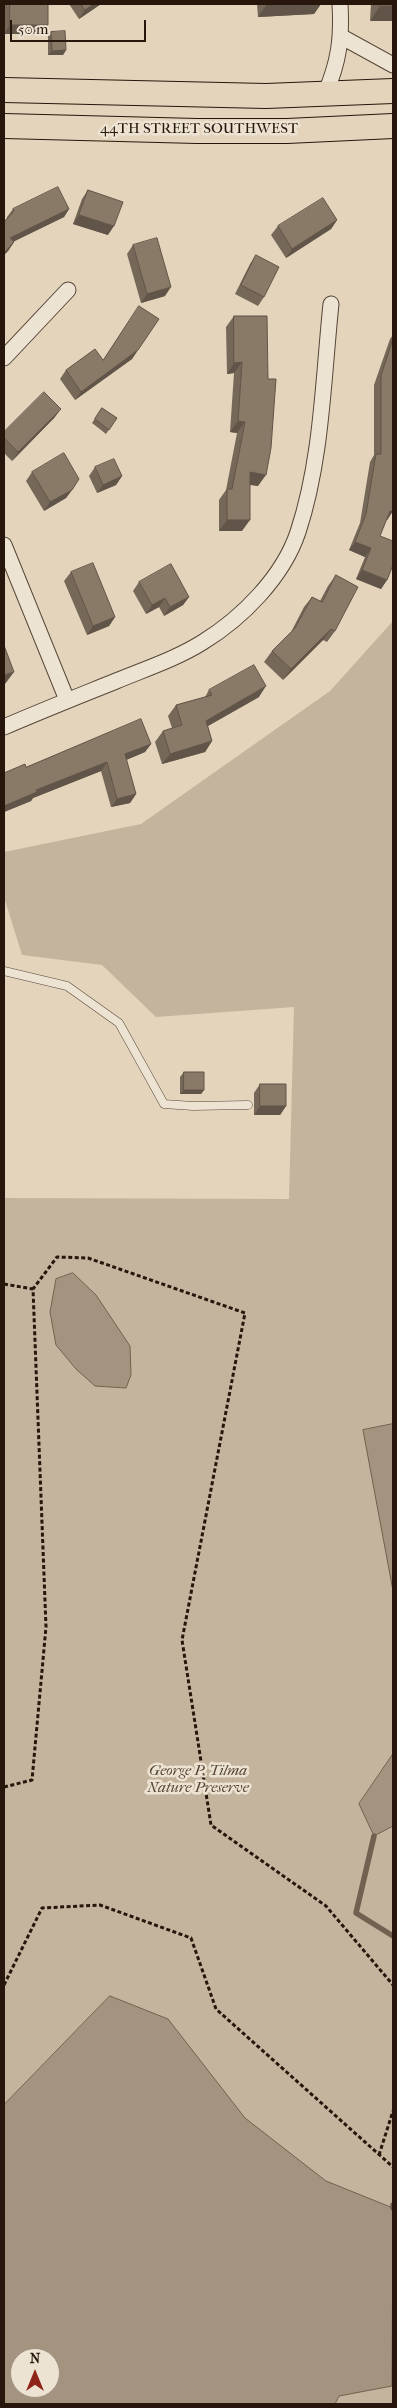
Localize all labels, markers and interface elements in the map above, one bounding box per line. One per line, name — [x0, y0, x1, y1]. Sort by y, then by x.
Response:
scale bar — [12, 10, 149, 42]
text: 50 m — [18, 20, 48, 38]
street label: 44TH STREET SOUTHWEST — [100, 120, 298, 138]
park label: George P. Tilma Nature Preserve — [147, 1762, 249, 1797]
north arrow — [10, 2348, 60, 2398]
text: N — [30, 2350, 40, 2367]

